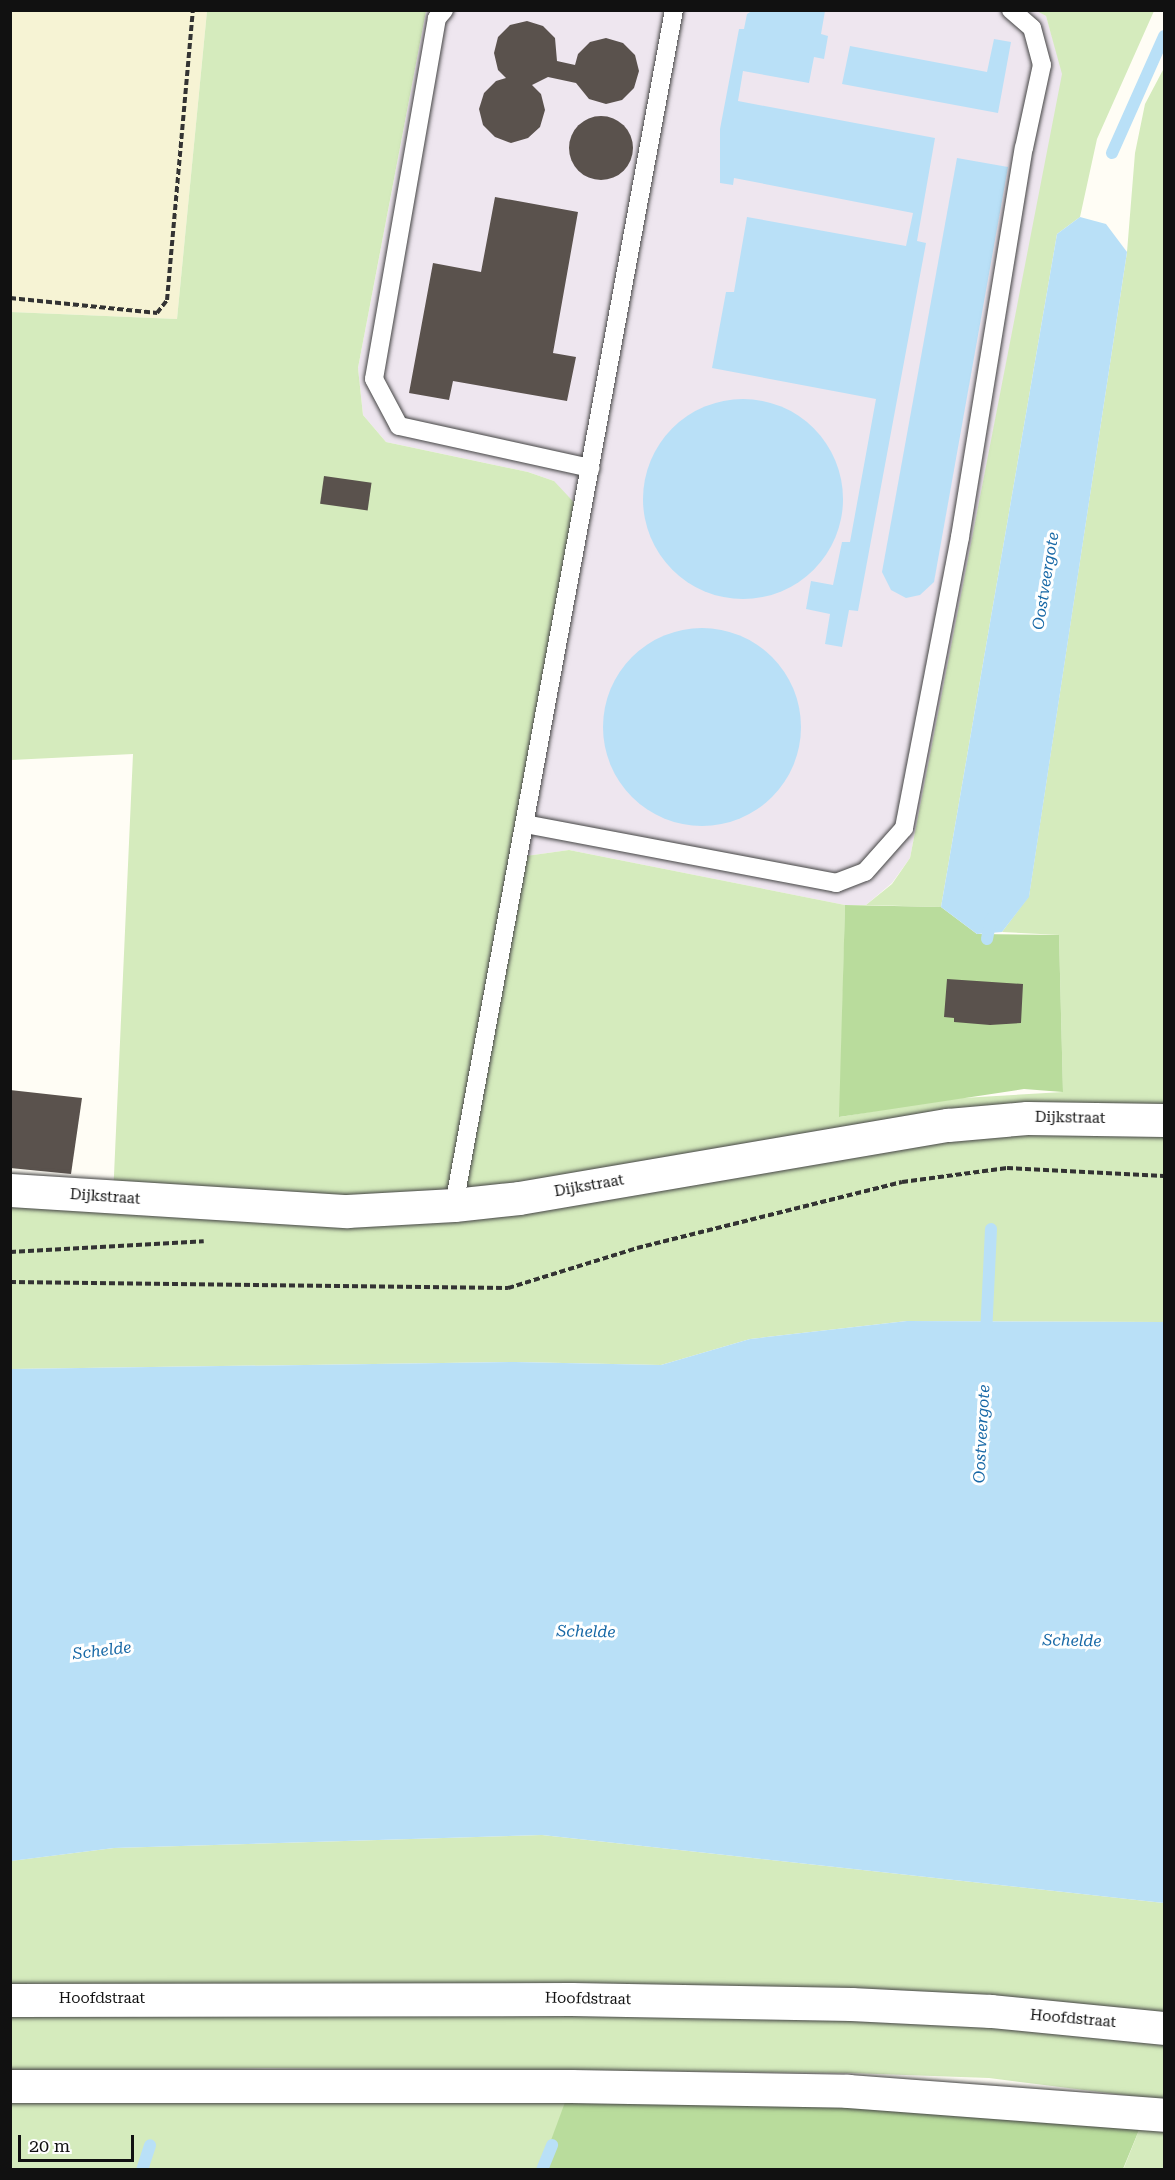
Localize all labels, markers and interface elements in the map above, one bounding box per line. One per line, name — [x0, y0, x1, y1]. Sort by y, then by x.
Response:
water label: Oostveergote — [1029, 531, 1063, 631]
street label: Dijkstraat — [1035, 1108, 1105, 1128]
street label: Dijkstraat — [553, 1171, 625, 1201]
street label: Dijkstraat — [69, 1186, 141, 1208]
water label: Oostveergote — [970, 1384, 994, 1484]
water label: Schelde — [556, 1622, 616, 1642]
water label: Schelde — [1042, 1631, 1102, 1651]
water label: Schelde — [72, 1638, 132, 1664]
street label: Hoofdstraat — [545, 1989, 631, 2009]
street label: Hoofdstraat — [59, 1990, 145, 2008]
street label: Hoofdstraat — [1029, 2006, 1117, 2032]
scale bar — [21, 2123, 136, 2161]
text: 20 m — [29, 2135, 70, 2156]

